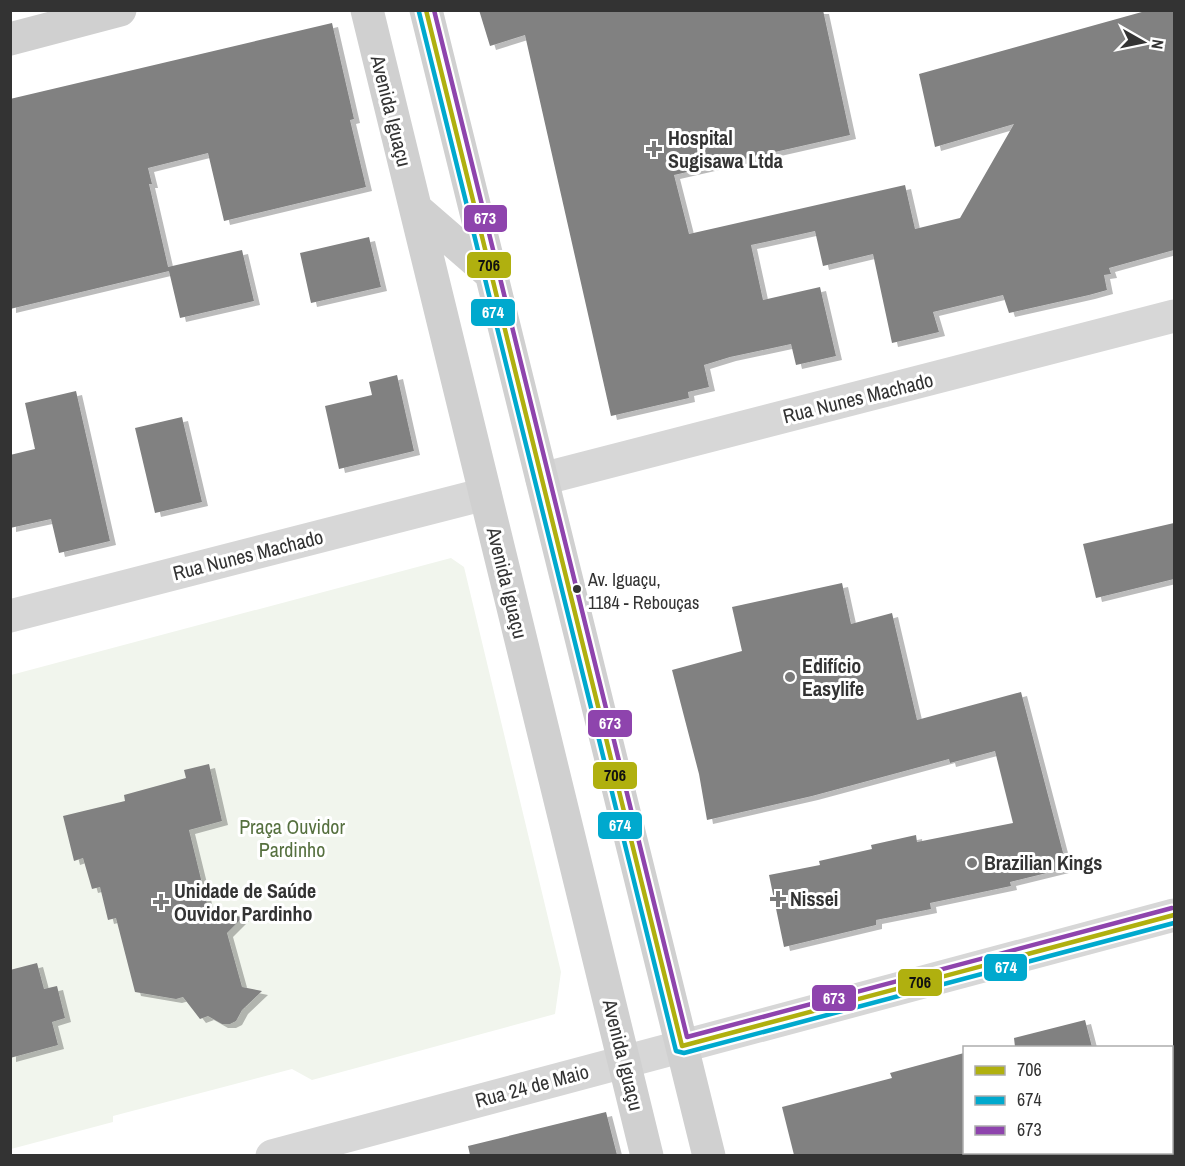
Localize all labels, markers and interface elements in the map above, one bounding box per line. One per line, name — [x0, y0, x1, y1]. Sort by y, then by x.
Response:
north arrow — [1113, 12, 1173, 72]
text: N — [1146, 38, 1169, 51]
street label: Avenida Iguaçu — [364, 51, 418, 169]
place label: Hospital Sugisawa Ltda — [668, 124, 783, 174]
marker: Hospital Sugisawa Ltda — [645, 140, 663, 158]
line badge: 673 — [463, 204, 508, 233]
text: 673 — [474, 207, 496, 229]
line badge: 706 — [466, 251, 512, 279]
text: 706 — [478, 254, 500, 276]
line badge: 674 — [470, 298, 516, 327]
text: 674 — [482, 301, 505, 323]
street label: Rua Nunes Machado — [780, 366, 936, 429]
street label: Rua Nunes Machado — [170, 523, 326, 586]
street label: Avenida Iguaçu — [480, 523, 534, 641]
place label: Av. Iguaçu, 1184 - Rebouças — [587, 567, 699, 615]
marker: Av. Iguaçu, 1184 - Rebouças — [571, 583, 583, 595]
place label: Edifício Easylife — [802, 652, 864, 702]
marker: Edifício Easylife — [783, 670, 797, 684]
line badge: 673 — [587, 709, 633, 738]
text: 673 — [599, 712, 621, 734]
line badge: 706 — [592, 761, 638, 790]
text: 706 — [604, 764, 626, 786]
line badge: 674 — [597, 811, 643, 840]
park label: Praça Ouvidor Pardinho — [239, 813, 345, 863]
text: 674 — [609, 814, 632, 836]
place label: Brazilian Kings — [984, 849, 1102, 876]
marker: Brazilian Kings — [965, 856, 979, 870]
place label: Unidade de Saúde Ouvidor Pardinho — [174, 877, 316, 927]
place label: Nissei — [790, 885, 838, 912]
marker: Nissei — [771, 892, 785, 906]
marker: Unidade de Saúde Ouvidor Pardinho — [152, 893, 170, 911]
line badge: 674 — [983, 953, 1028, 982]
text: 674 — [995, 956, 1018, 978]
line badge: 706 — [897, 968, 943, 997]
text: 706 — [909, 971, 931, 993]
line badge: 673 — [811, 984, 857, 1012]
text: 673 — [823, 987, 845, 1009]
street label: Avenida Iguaçu — [596, 995, 650, 1113]
legend — [963, 1046, 1173, 1154]
street label: Rua 24 de Maio — [472, 1057, 592, 1114]
text: 706 — [1017, 1057, 1042, 1082]
text: 674 — [1017, 1087, 1042, 1112]
text: 673 — [1017, 1117, 1042, 1142]

